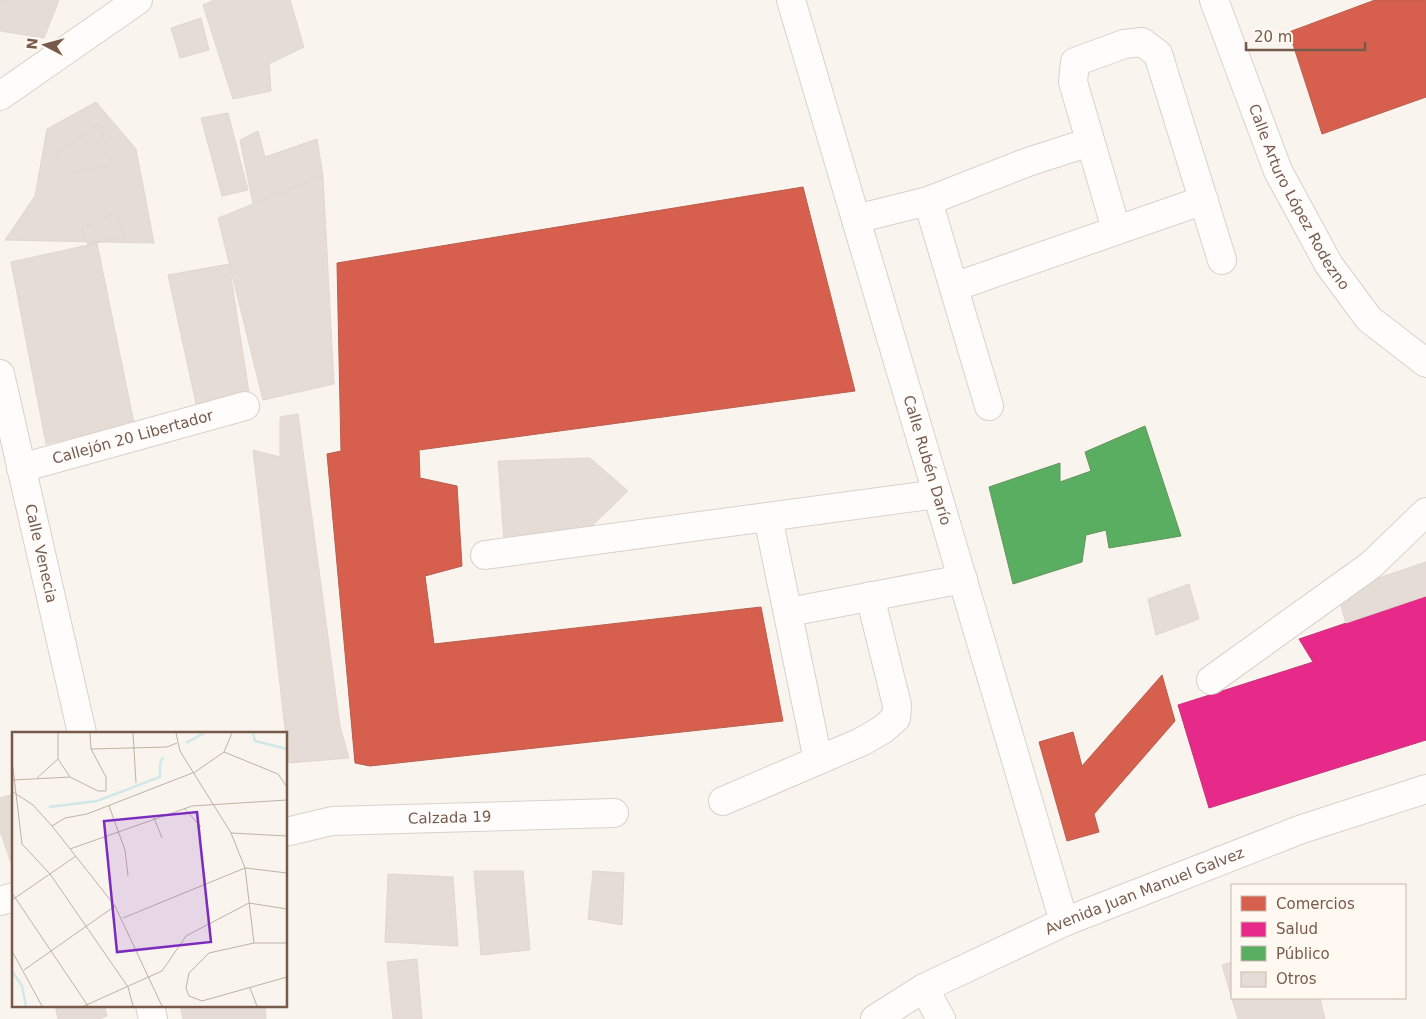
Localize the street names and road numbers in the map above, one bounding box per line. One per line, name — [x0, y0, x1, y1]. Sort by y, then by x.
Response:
street label: Calle Arturo López Rodezno — [1245, 101, 1353, 294]
street label: Calle Rubén Darío — [900, 393, 955, 527]
street label: Callejón 20 Libertador — [50, 406, 216, 468]
street label: Calle Venecia — [21, 502, 61, 605]
street label: Calzada 19 — [408, 807, 492, 828]
street label: Avenida Juan Manuel Galvez — [1042, 844, 1247, 939]

